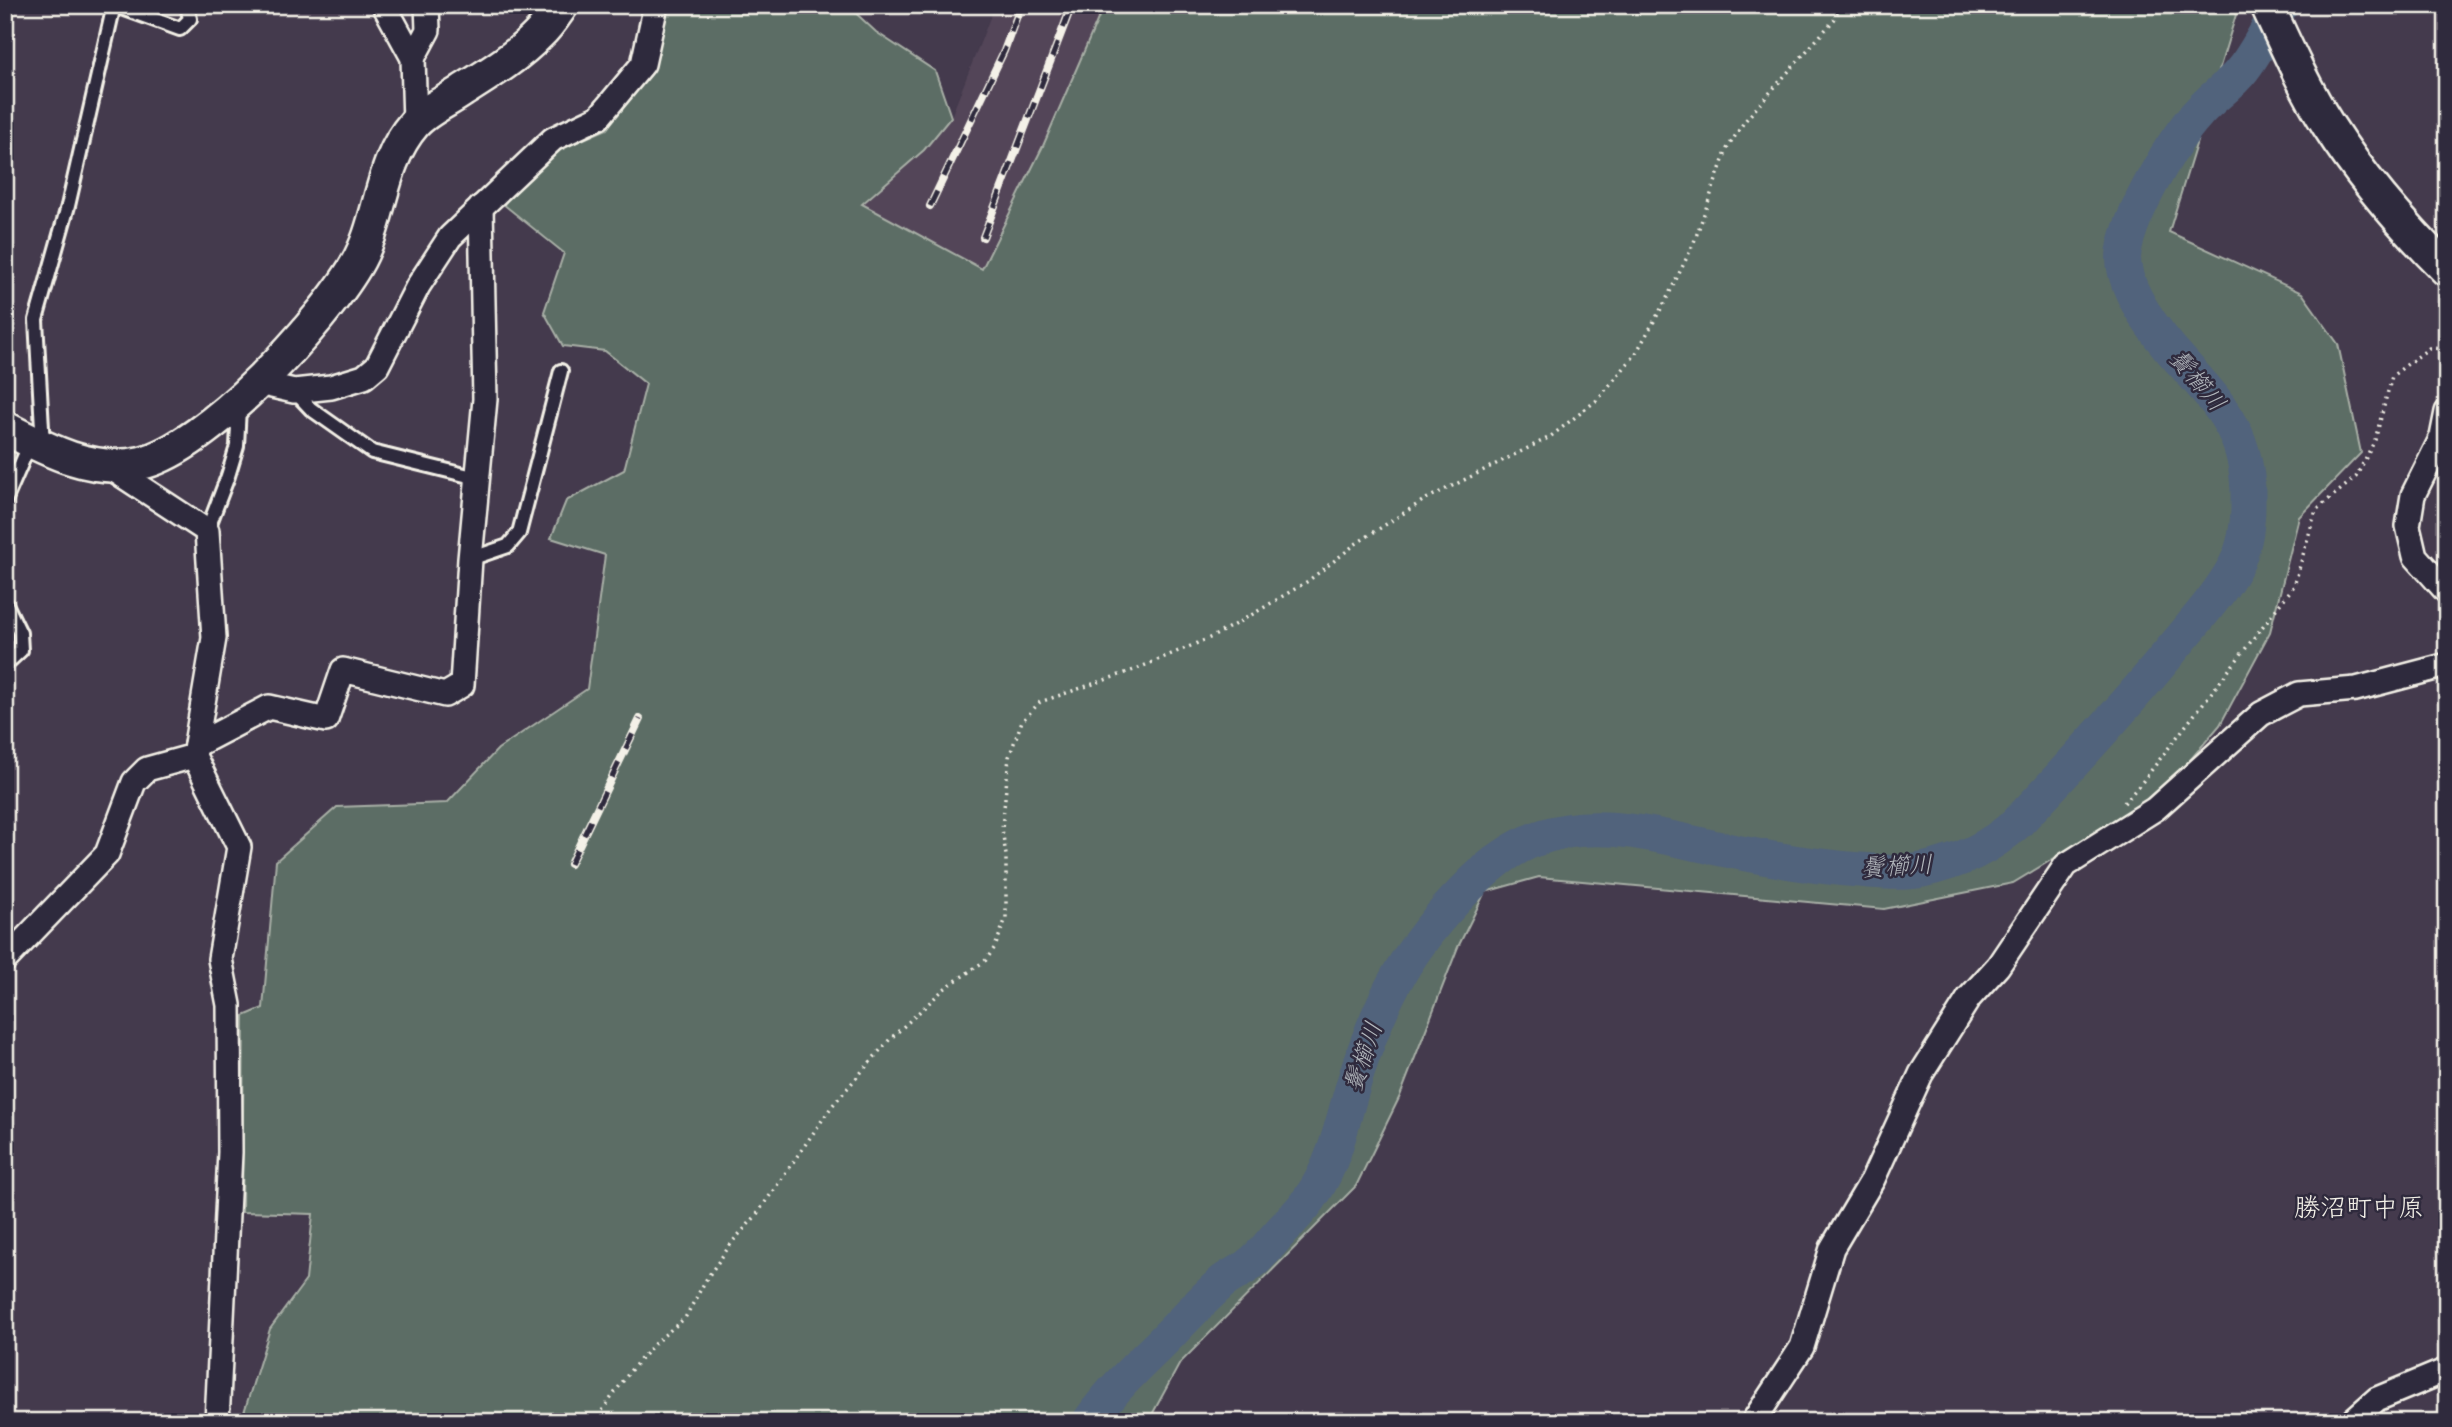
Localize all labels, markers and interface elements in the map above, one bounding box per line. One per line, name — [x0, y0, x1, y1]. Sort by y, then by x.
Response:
water label: 鬢櫛川 — [2161, 342, 2233, 420]
water label: 鬢櫛川 — [1860, 848, 1934, 886]
water label: 鬢櫛川 — [1336, 1017, 1392, 1097]
district label: 勝沼町中原 — [2294, 1190, 2424, 1226]

